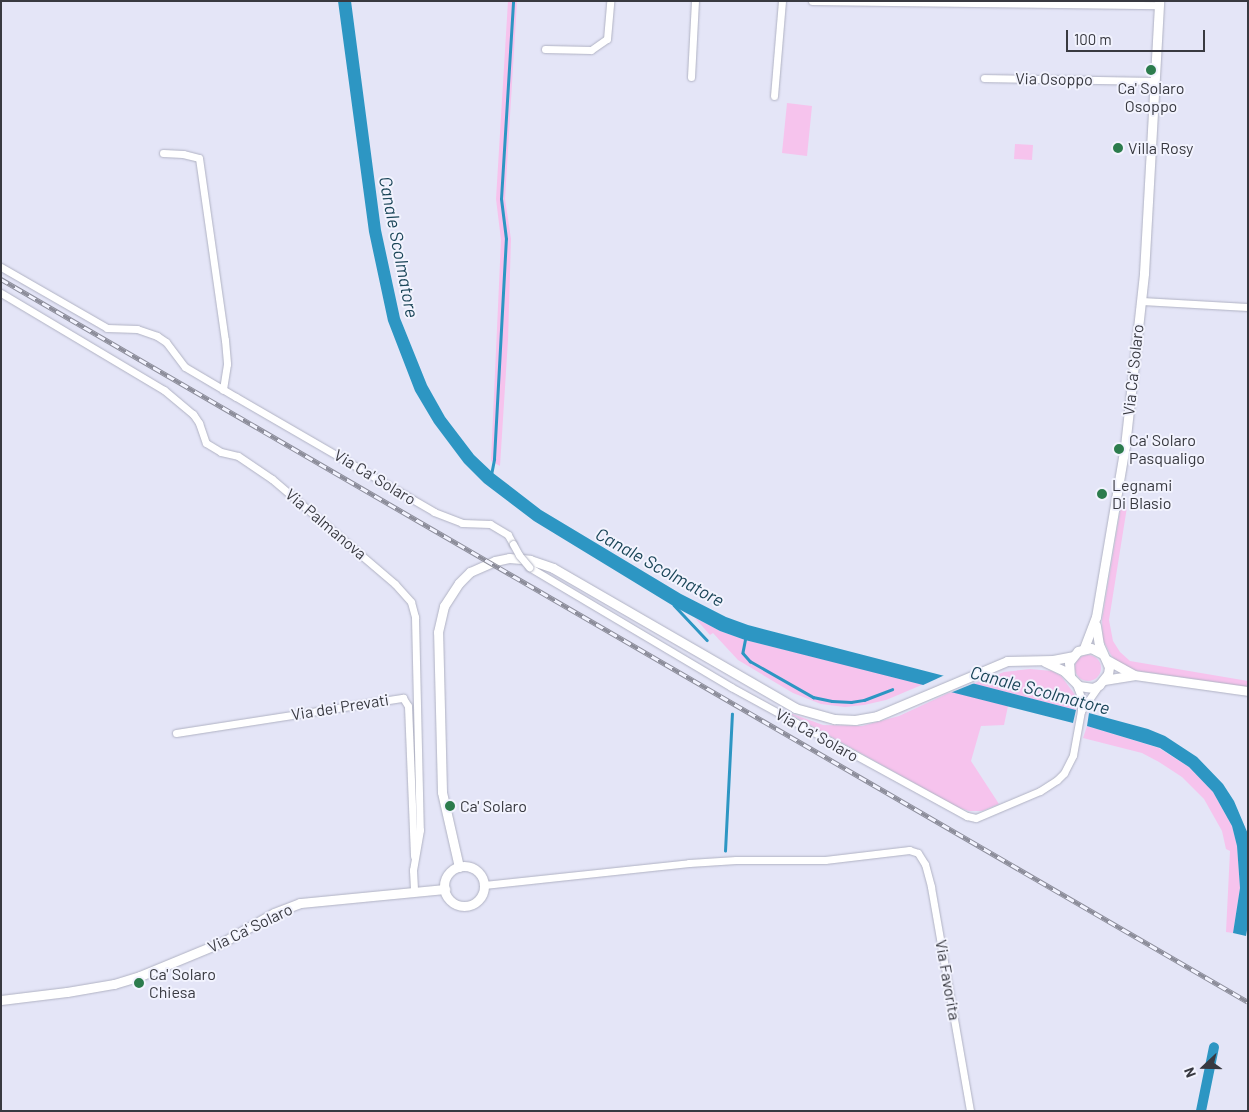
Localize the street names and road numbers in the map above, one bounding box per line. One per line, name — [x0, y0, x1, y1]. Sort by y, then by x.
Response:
street label: Via Osoppo — [1015, 69, 1093, 89]
street label: Via Ca' Solaro — [1119, 323, 1147, 417]
street label: Via Ca' Solaro — [331, 445, 419, 509]
street label: Via Palmanova — [281, 484, 371, 564]
street label: Via dei Prevati — [290, 690, 390, 724]
street label: Via Ca' Solaro — [772, 704, 862, 766]
street label: Via Ca' Solaro — [204, 899, 296, 957]
street label: Via Favorita — [931, 938, 965, 1022]

